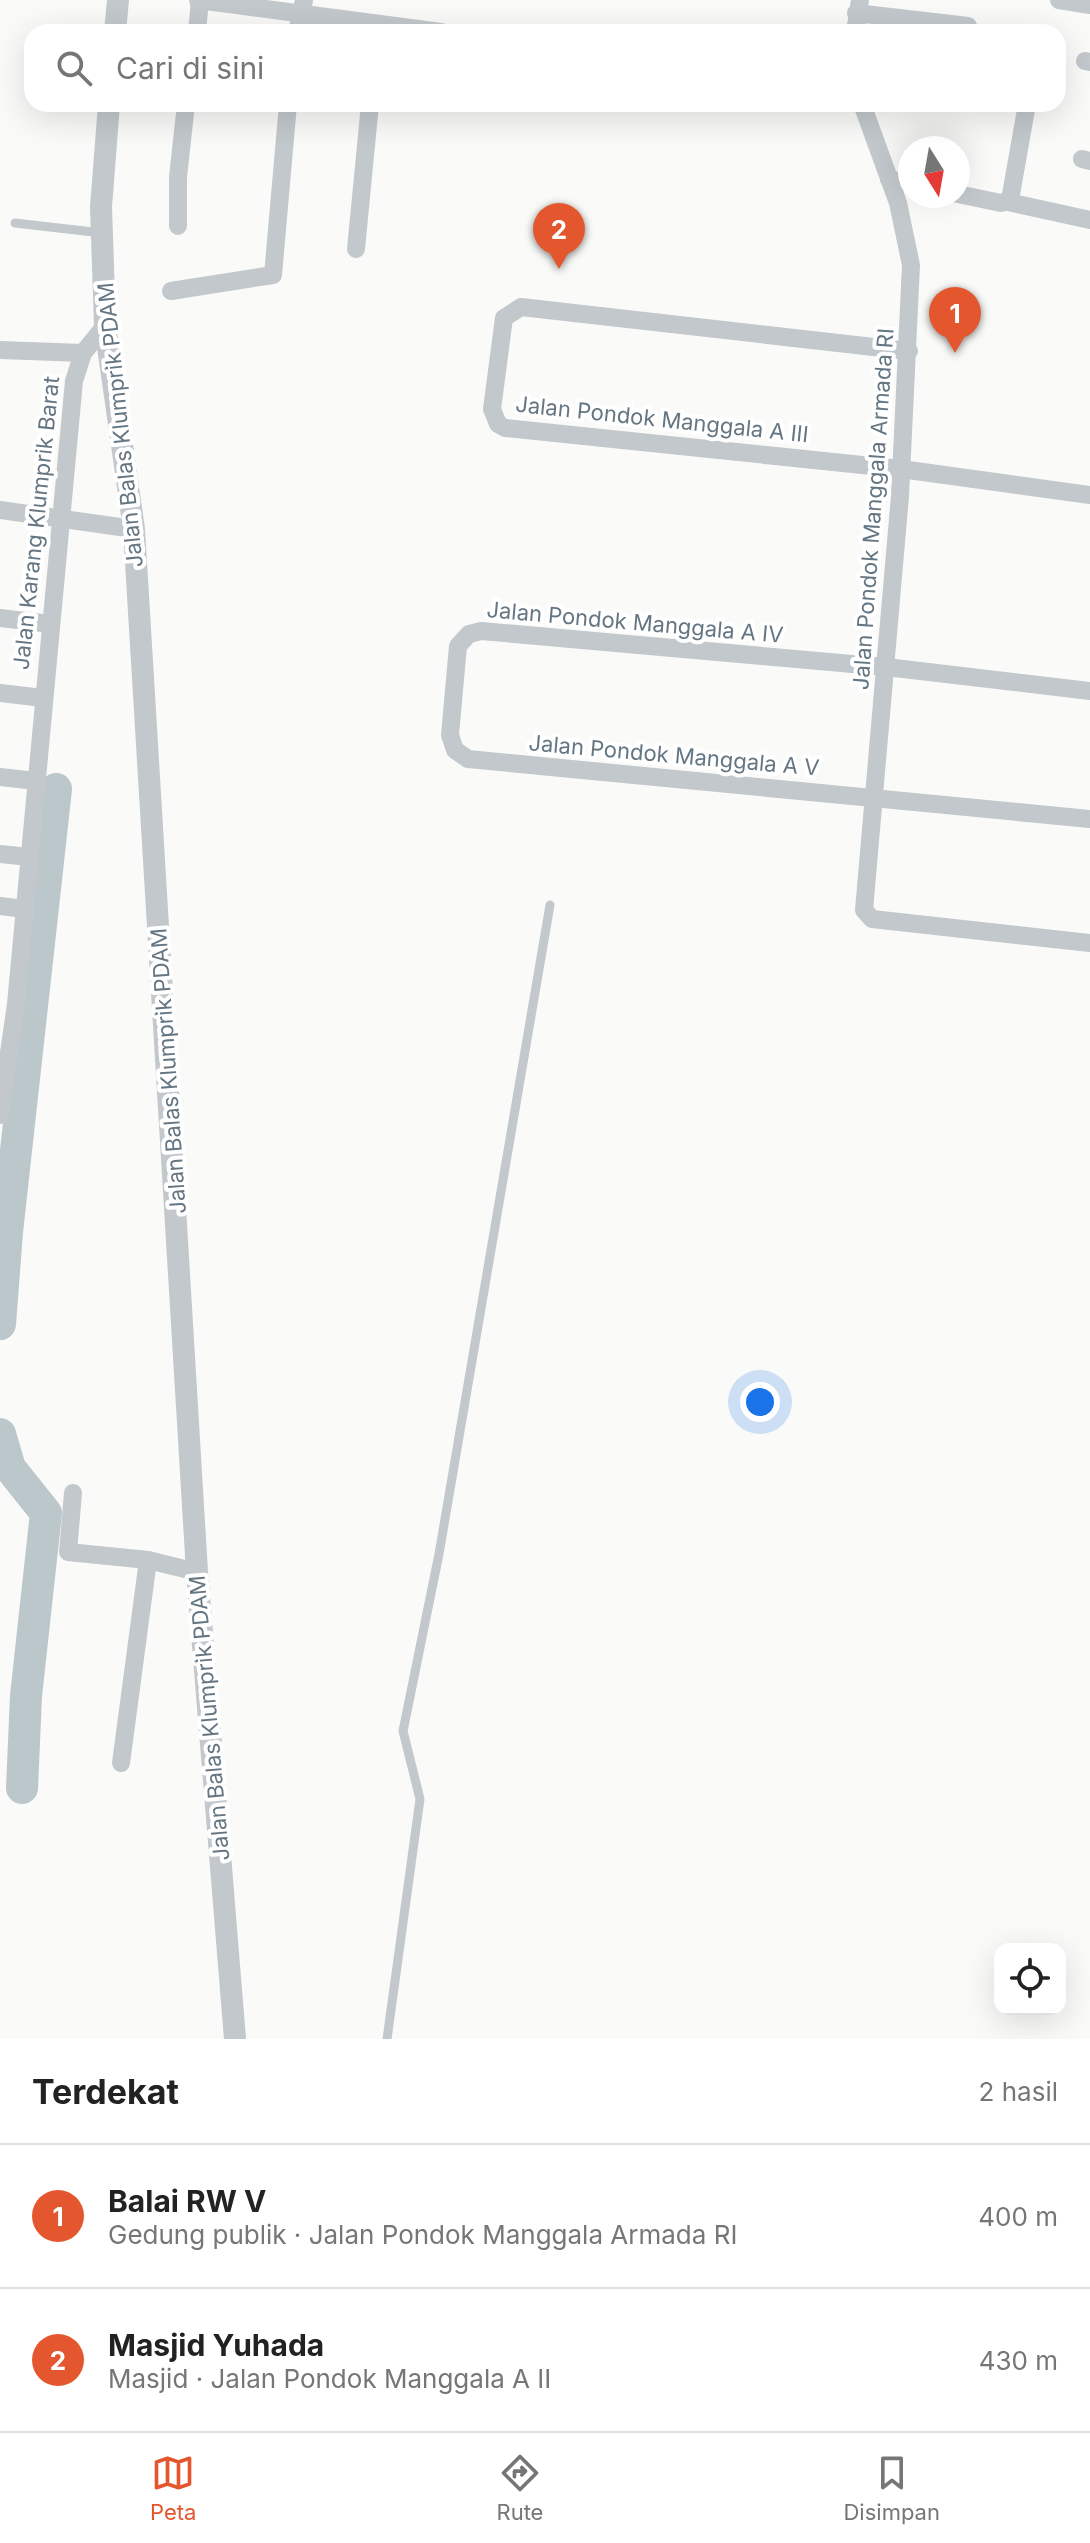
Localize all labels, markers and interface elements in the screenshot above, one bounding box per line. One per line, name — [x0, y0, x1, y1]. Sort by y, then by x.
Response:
search box — [24, 24, 1066, 112]
icon: search — [52, 46, 96, 90]
text: Cari di sini — [116, 50, 264, 86]
north arrow — [898, 136, 970, 208]
pin: 2 — [533, 203, 585, 269]
street label: Jalan Balas Klumprik PDAM — [92, 281, 148, 569]
pin: 1 — [929, 287, 981, 353]
street label: Jalan Pondok Manggala Armada RI — [847, 327, 899, 691]
street label: Jalan Karang Klumprik Barat — [8, 375, 64, 671]
street label: Jalan Pondok Manggala A III — [514, 391, 810, 447]
street label: Jalan Pondok Manggala A IV — [486, 596, 784, 648]
street label: Jalan Pondok Manggala A V — [528, 729, 820, 781]
street label: Jalan Balas Klumprik PDAM — [145, 927, 191, 1215]
your location — [740, 1382, 780, 1422]
street label: Jalan Balas Klumprik PDAM — [184, 1574, 234, 1862]
map controls — [994, 1943, 1066, 2015]
button: locate — [994, 1943, 1066, 2015]
text: Terdekat — [32, 2071, 179, 2112]
text: 2 hasil — [979, 2076, 1058, 2107]
text: Balai RW V — [108, 2183, 266, 2219]
text: 1 — [52, 2201, 64, 2232]
text: 400 m — [978, 2201, 1058, 2232]
text: Gedung publik · Jalan Pondok Manggala Armada RI — [108, 2219, 737, 2250]
text: Masjid Yuhada — [108, 2327, 324, 2363]
text: 2 — [50, 2345, 66, 2376]
text: 430 m — [979, 2345, 1058, 2376]
text: Masjid · Jalan Pondok Manggala A II — [108, 2363, 551, 2394]
tab: Peta — [150, 2451, 196, 2525]
tab: Rute — [496, 2451, 543, 2525]
tab: Disimpan — [843, 2451, 940, 2525]

